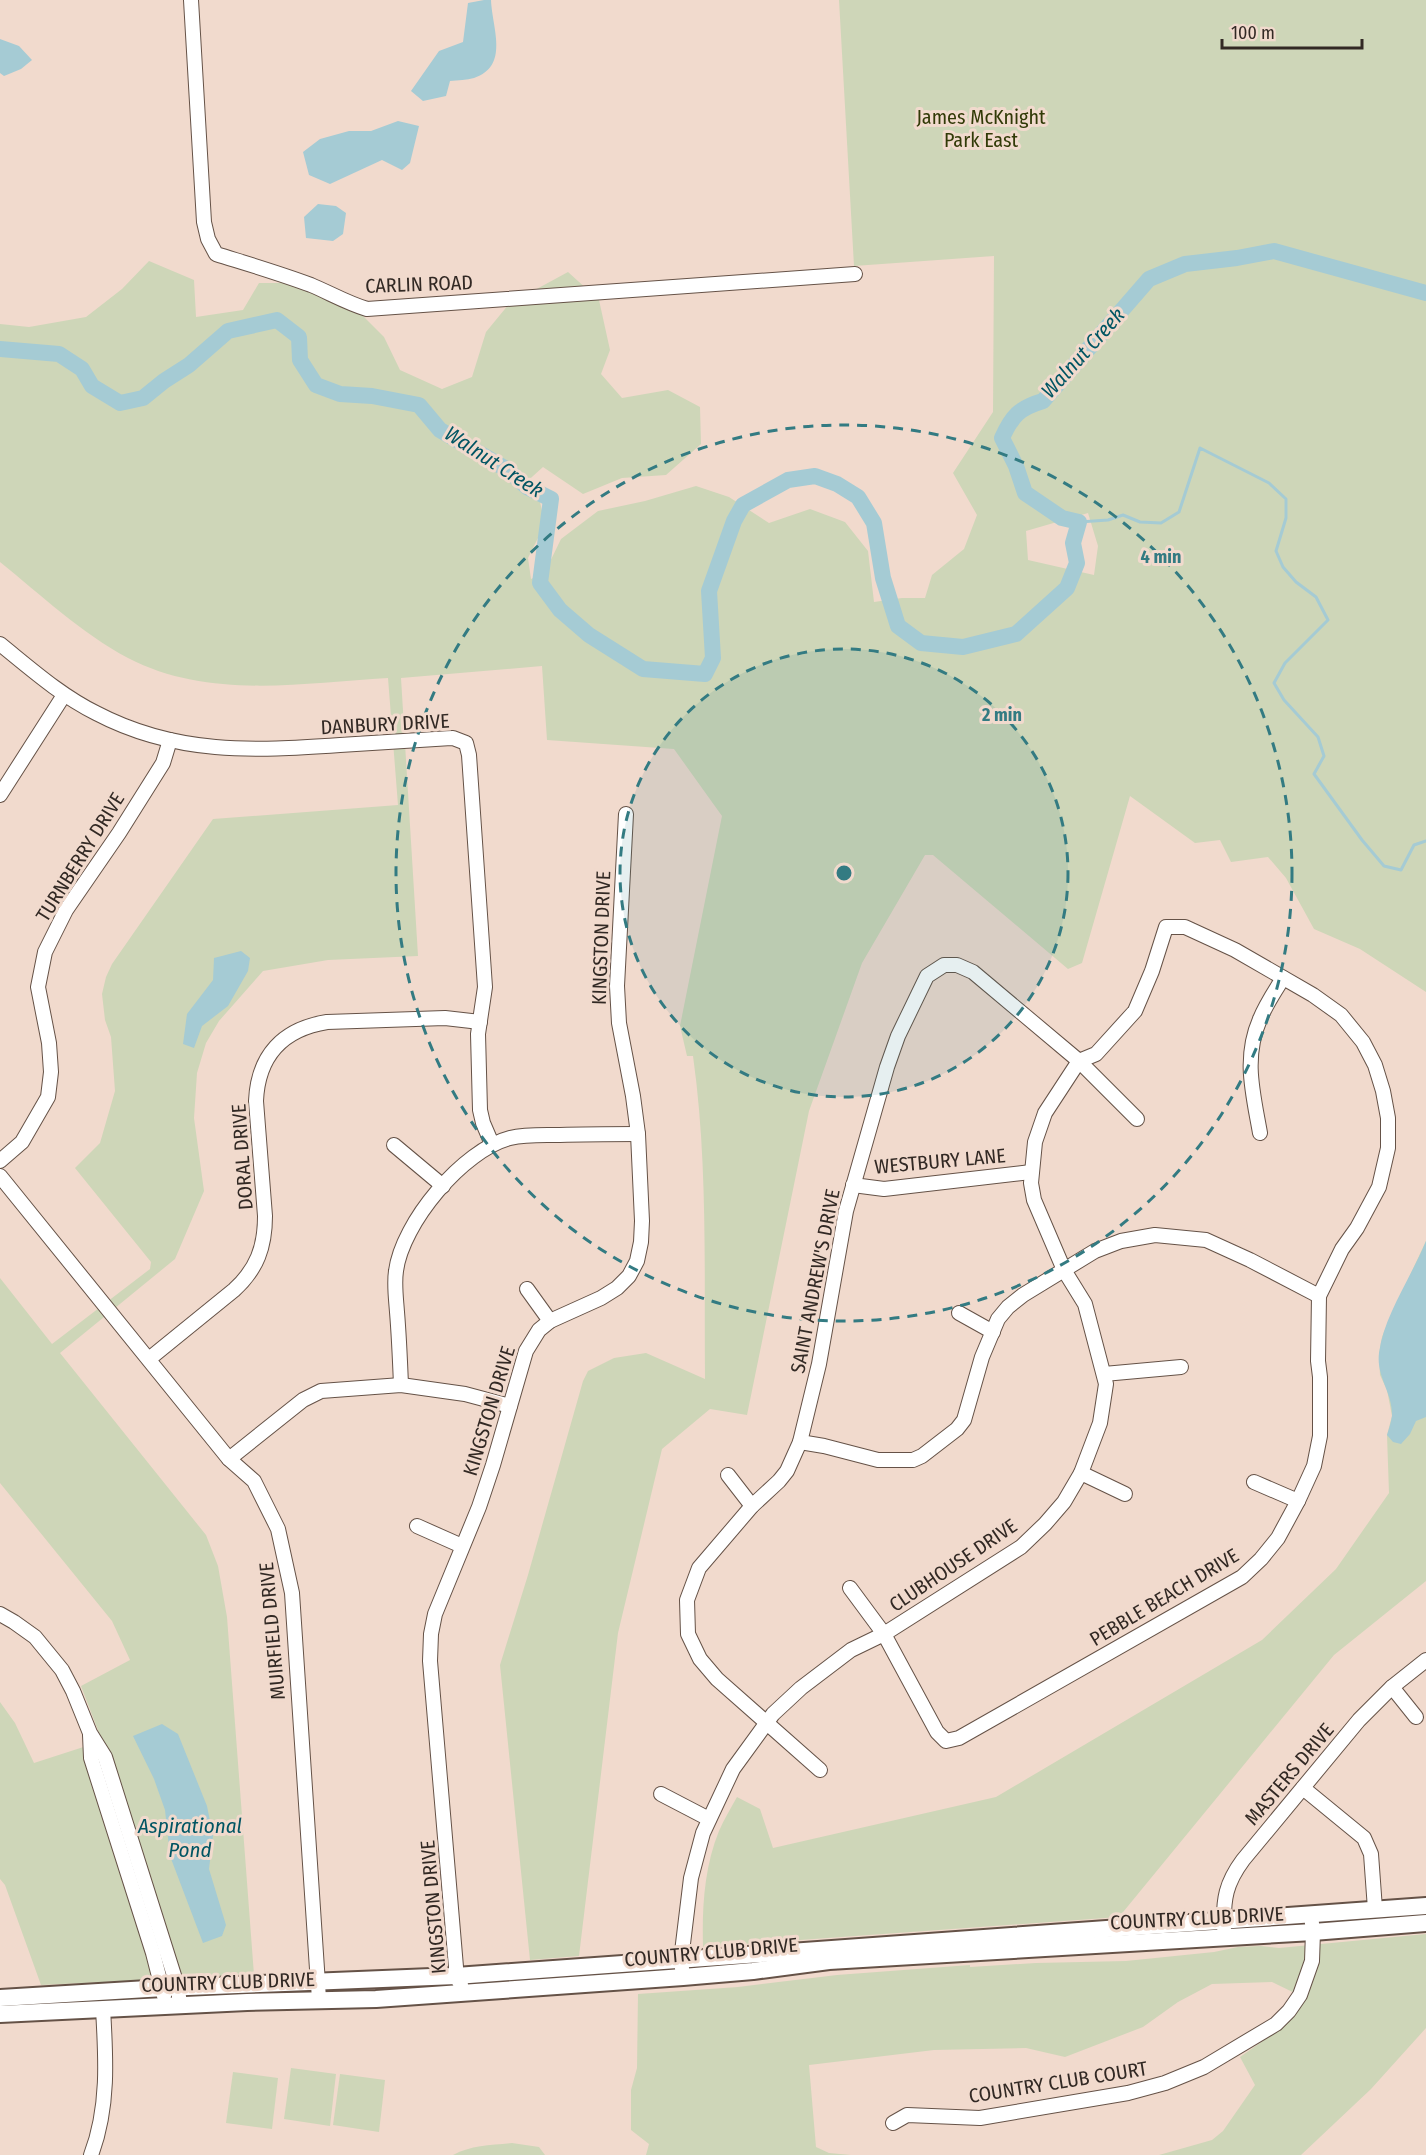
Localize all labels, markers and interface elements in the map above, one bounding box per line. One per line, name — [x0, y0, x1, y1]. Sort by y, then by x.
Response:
scale bar — [1222, 12, 1362, 50]
text: 100 m — [1231, 22, 1275, 44]
park label: James McKnight Park East — [916, 105, 1046, 152]
street label: CARLIN ROAD — [365, 270, 473, 298]
water label: Walnut Creek — [1036, 302, 1130, 404]
water label: Walnut Creek — [440, 420, 548, 504]
text: 4 min — [1141, 546, 1181, 568]
text: 2 min — [981, 704, 1022, 726]
street label: DANBURY DRIVE — [320, 709, 450, 739]
street label: TURNBERRY DRIVE — [31, 788, 129, 926]
centre of rings — [834, 863, 854, 883]
street label: KINGSTON DRIVE — [587, 871, 615, 1005]
street label: DORAL DRIVE — [226, 1103, 258, 1211]
street label: WESTBURY LANE — [873, 1143, 1007, 1179]
street label: SAINT ANDREW'S DRIVE — [785, 1187, 845, 1375]
street label: KINGSTON DRIVE — [458, 1343, 520, 1479]
street label: CLUBHOUSE DRIVE — [885, 1513, 1021, 1617]
street label: PEBBLE BEACH DRIVE — [1085, 1543, 1243, 1651]
street label: MUIRFIELD DRIVE — [254, 1561, 290, 1701]
street label: MASTERS DRIVE — [1239, 1718, 1339, 1830]
water label: Aspirational Pond — [137, 1813, 242, 1863]
street label: KINGSTON DRIVE — [415, 1839, 451, 1975]
street label: COUNTRY CLUB DRIVE — [1110, 1901, 1284, 1935]
street label: COUNTRY CLUB DRIVE — [623, 1932, 799, 1972]
street label: COUNTRY CLUB DRIVE — [141, 1967, 315, 1997]
street label: COUNTRY CLUB COURT — [967, 2056, 1150, 2108]

